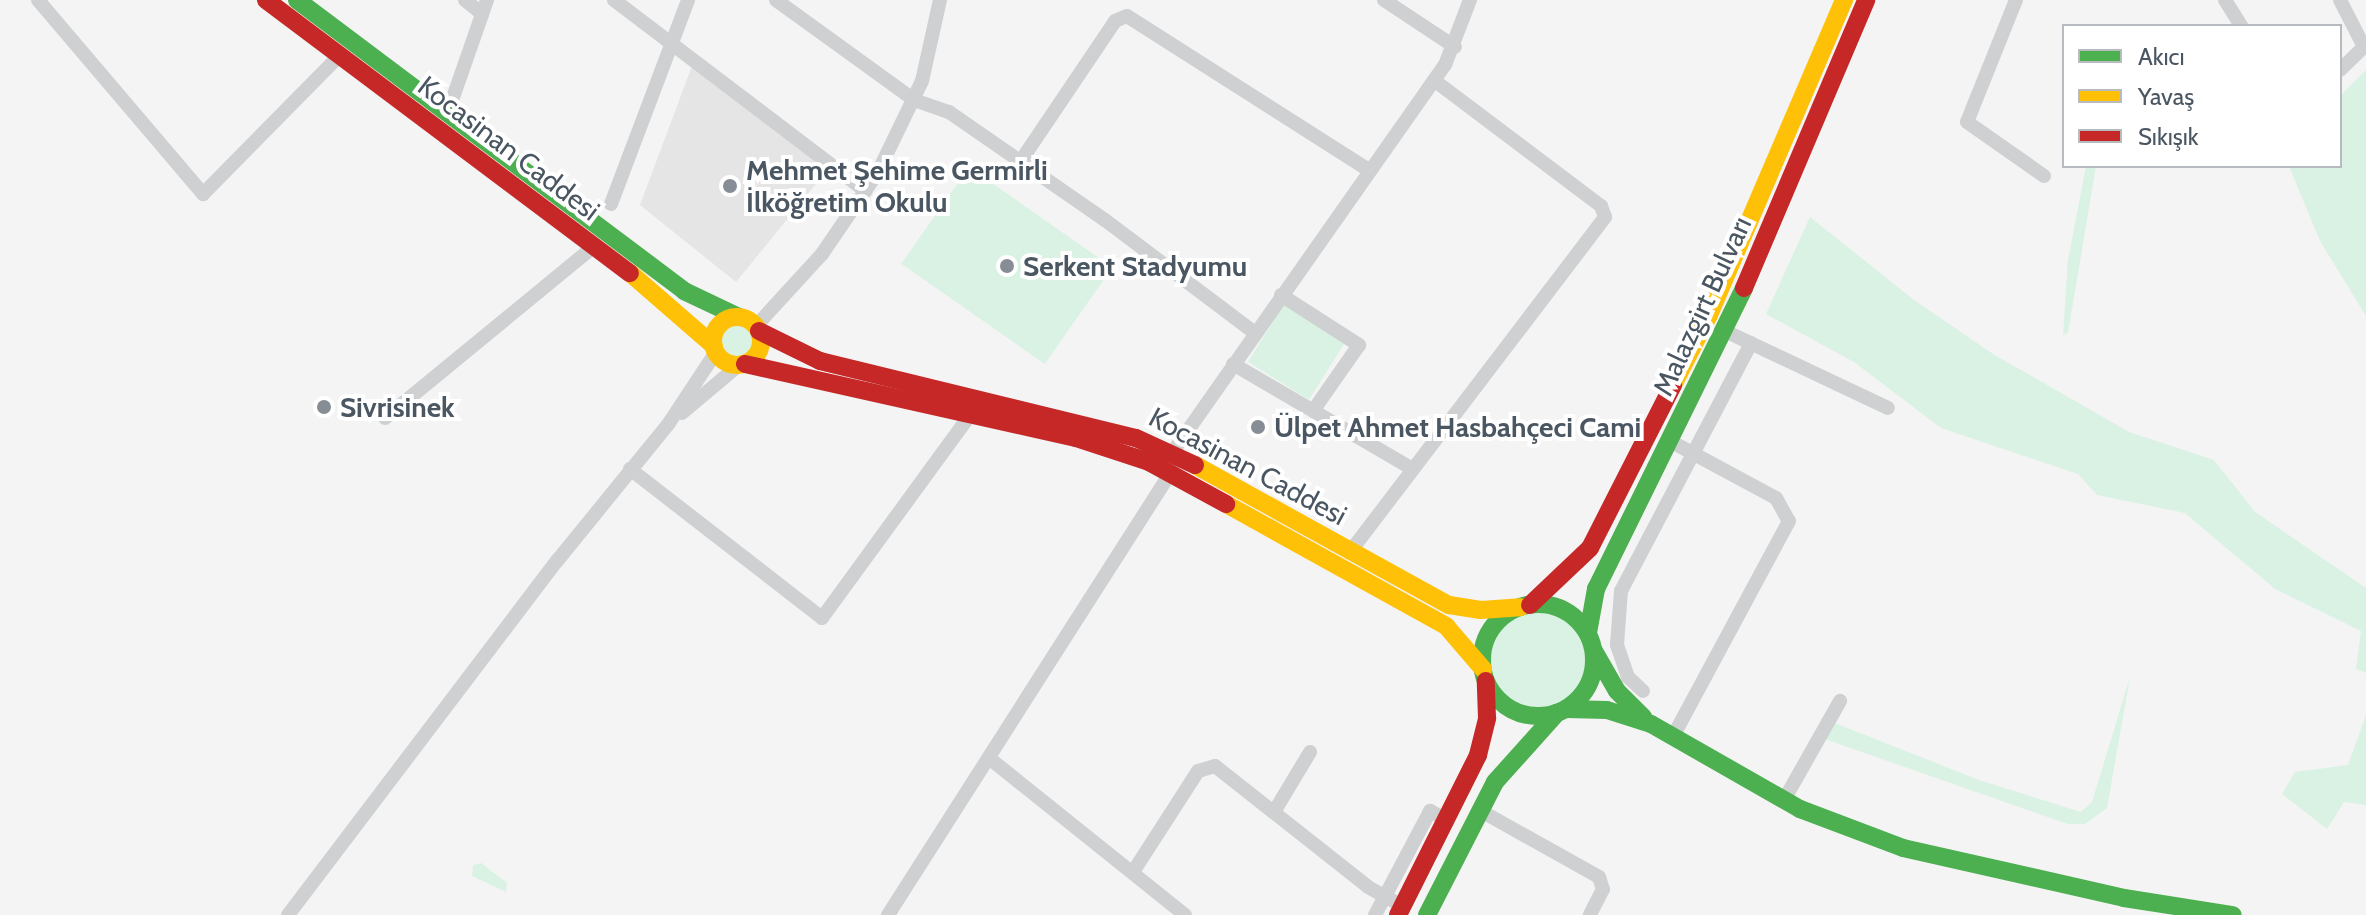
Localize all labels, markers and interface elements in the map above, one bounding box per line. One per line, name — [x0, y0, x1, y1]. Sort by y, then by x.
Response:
legend — [2062, 24, 2342, 168]
text: Akıcı — [2138, 42, 2185, 71]
street label: Kocasinan Caddesi — [412, 69, 606, 227]
text: Yavaş — [2138, 82, 2194, 111]
text: Sıkışık — [2138, 122, 2199, 151]
place label: Mehmet Şehime Germirli İlköğretim Okulu — [746, 153, 1048, 219]
marker: Mehmet Şehime Germirli İlköğretim Okulu — [721, 177, 739, 195]
street label: Malazgirt Bulvarı — [1646, 211, 1758, 401]
place label: Serkent Stadyumu — [1023, 249, 1247, 283]
marker: Serkent Stadyumu — [998, 257, 1016, 275]
place label: Sivrisinek — [340, 390, 455, 424]
marker: Sivrisinek — [315, 398, 333, 416]
street label: Kocasinan Caddesi — [1144, 400, 1352, 532]
place label: Ülpet Ahmet Hasbahçeci Cami — [1274, 410, 1641, 444]
marker: Ülpet Ahmet Hasbahçeci Cami — [1249, 418, 1267, 436]

